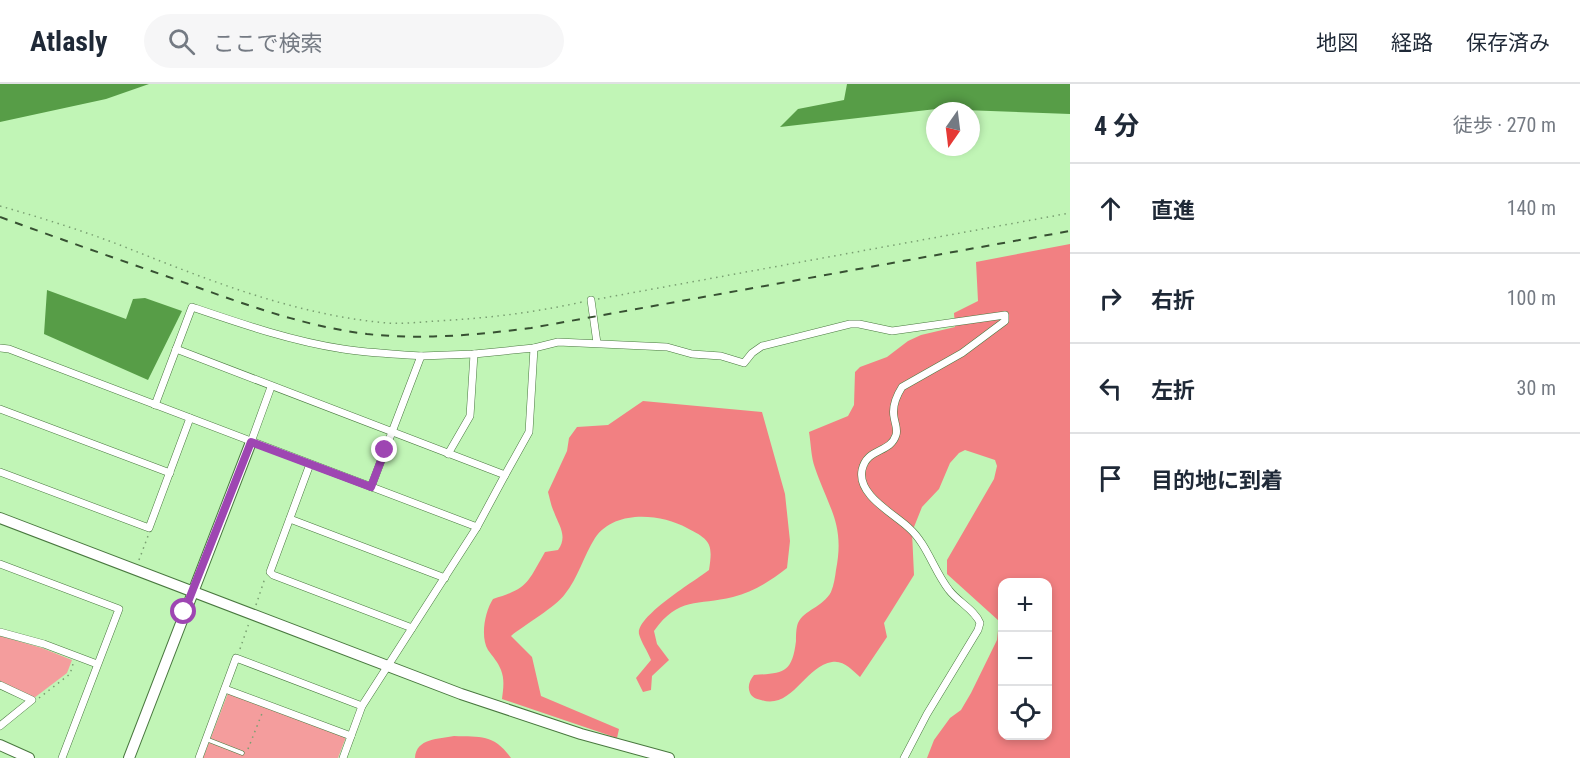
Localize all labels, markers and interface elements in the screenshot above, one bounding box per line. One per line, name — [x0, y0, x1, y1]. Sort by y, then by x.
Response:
search box — [144, 14, 564, 68]
text: Atlasly — [30, 25, 108, 58]
icon: search — [165, 25, 198, 58]
text: ここで検索 — [213, 31, 323, 56]
text: 地図 — [1316, 31, 1358, 55]
text: 経路 — [1391, 31, 1433, 55]
text: 保存済み — [1466, 31, 1550, 55]
north arrow — [926, 102, 980, 156]
text: 4 分 — [1094, 111, 1139, 141]
text: 徒歩 · 270 m — [1453, 113, 1556, 137]
icon: ahead — [1094, 192, 1127, 225]
text: 140 m — [1507, 196, 1556, 220]
text: 直進 — [1151, 198, 1195, 223]
icon: right — [1094, 282, 1127, 315]
text: 100 m — [1507, 286, 1556, 310]
text: 右折 — [1151, 288, 1195, 313]
icon: left — [1094, 372, 1127, 405]
text: 30 m — [1517, 376, 1556, 400]
text: 左折 — [1151, 378, 1195, 403]
route end — [371, 436, 397, 462]
icon: arrive — [1094, 462, 1127, 495]
text: 目的地に到着 — [1151, 468, 1283, 493]
map controls — [998, 578, 1052, 740]
button: + — [998, 578, 1052, 632]
route start — [170, 598, 196, 624]
button: − — [998, 632, 1052, 686]
button: locate — [998, 686, 1052, 740]

